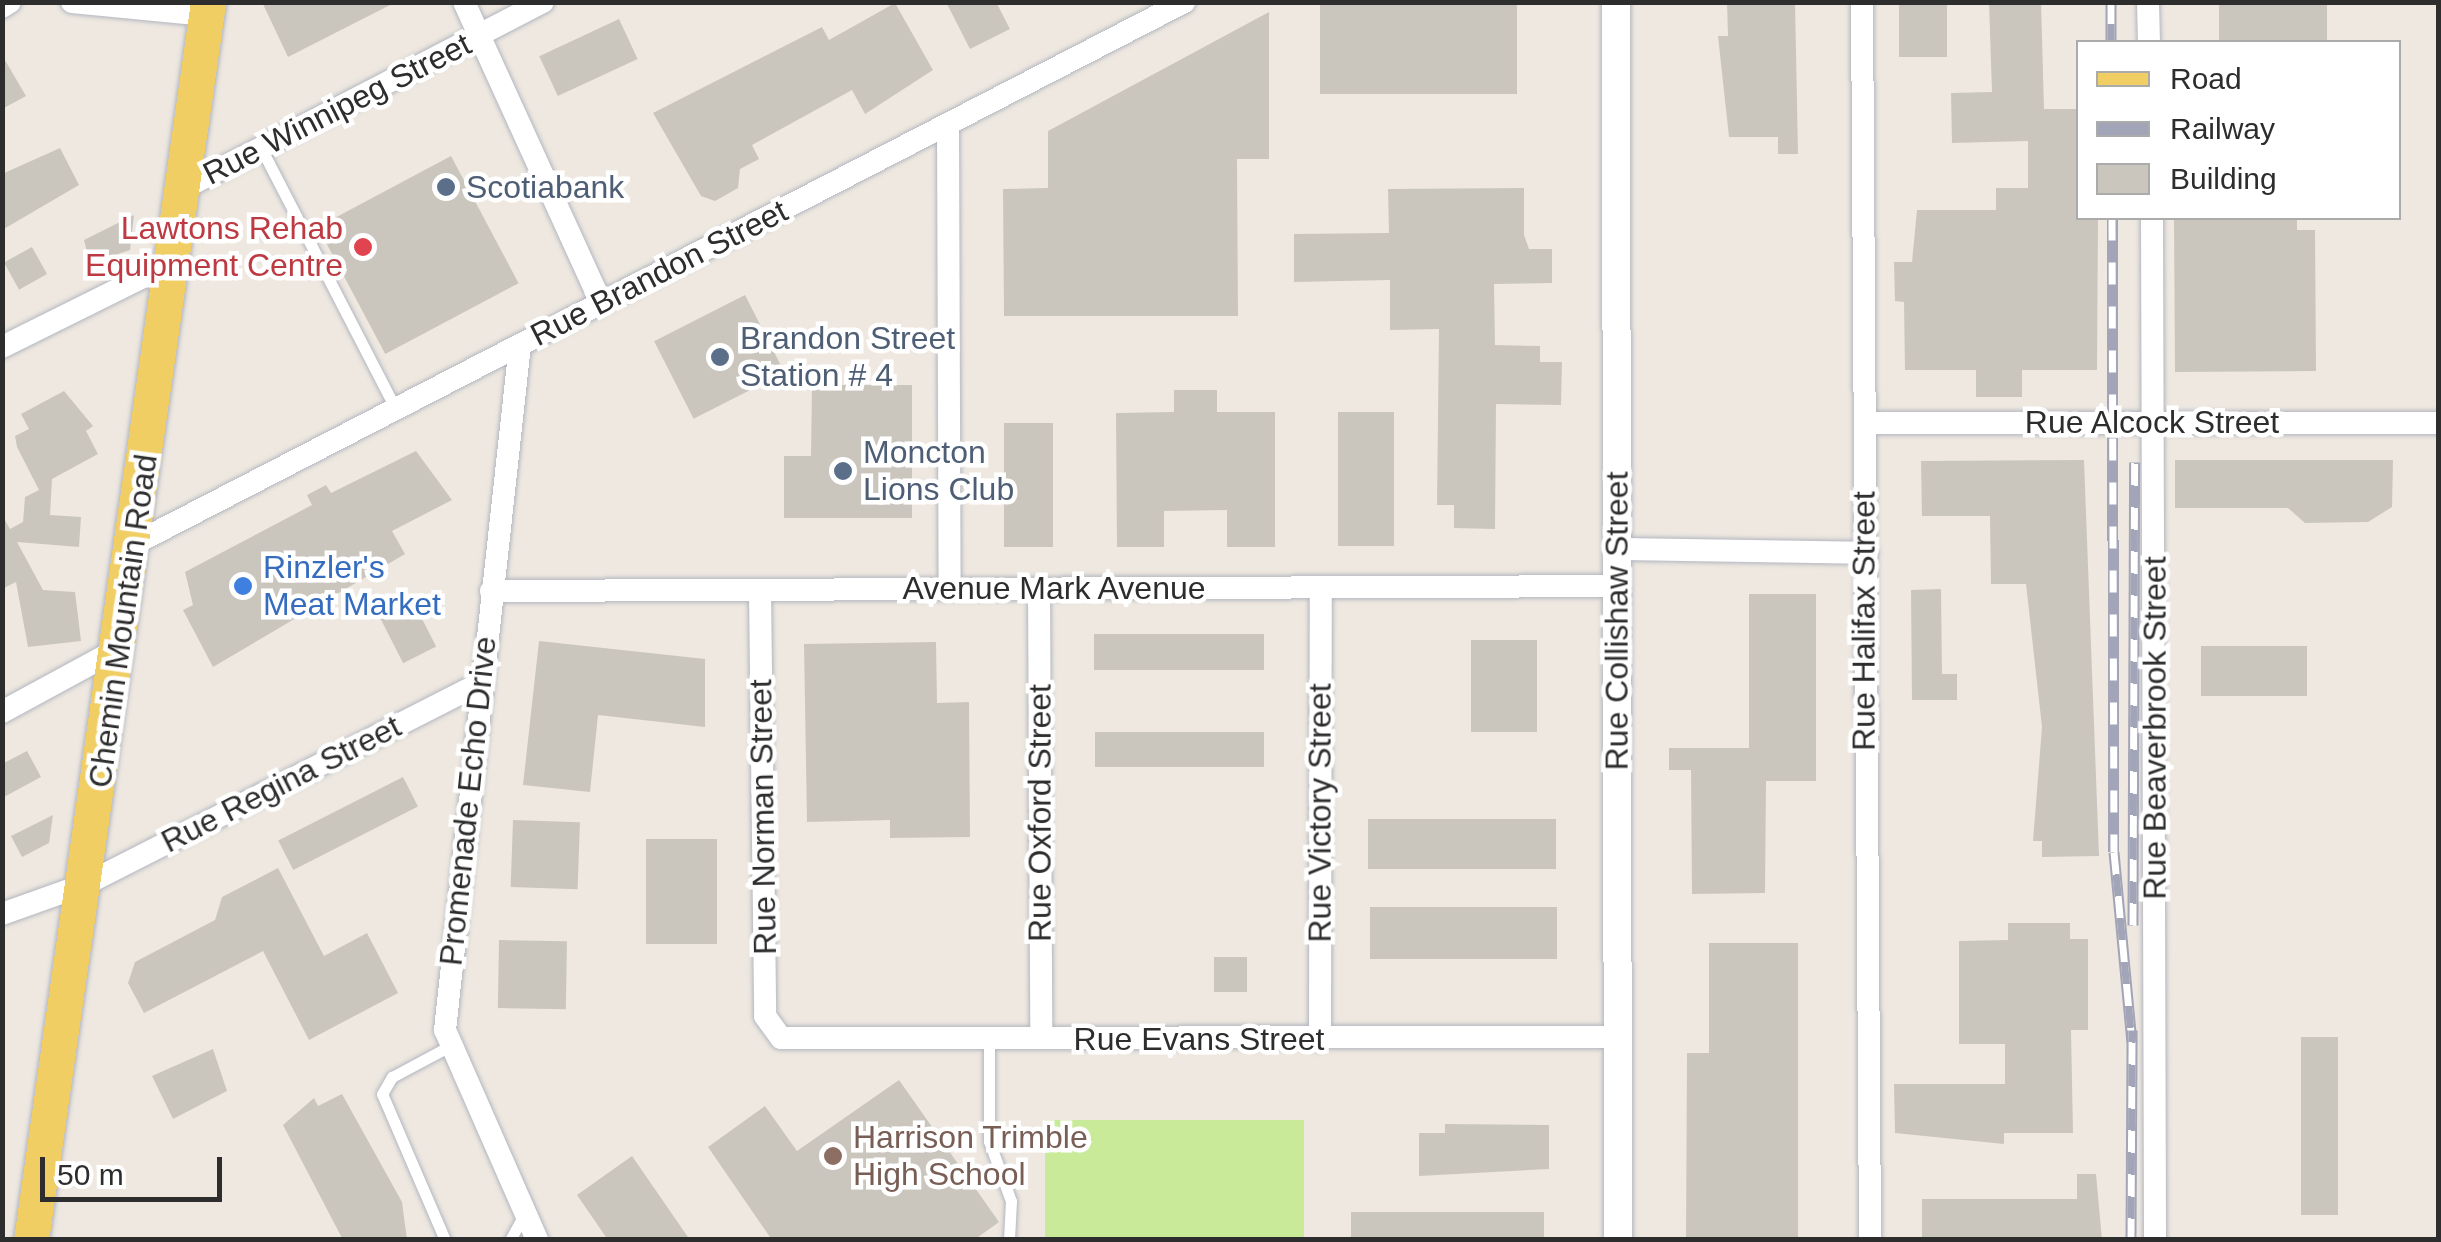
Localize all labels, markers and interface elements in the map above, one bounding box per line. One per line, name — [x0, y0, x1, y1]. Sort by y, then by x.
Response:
street label: Rue Winnipeg Street — [197, 25, 477, 193]
legend — [2076, 40, 2401, 220]
text: Road — [2170, 62, 2242, 95]
text: Railway — [2170, 112, 2275, 145]
text: Building — [2170, 162, 2277, 195]
place label: Scotiabank — [466, 168, 624, 206]
marker: Scotiabank — [435, 176, 457, 198]
street label: Rue Brandon Street — [524, 192, 794, 354]
place label: Lawtons Rehab Equipment Centre — [85, 210, 343, 285]
marker: Lawtons Rehab Equipment Centre — [352, 236, 374, 258]
place label: Brandon Street Station # 4 — [740, 320, 955, 395]
marker: Brandon Street Station # 4 — [709, 346, 731, 368]
street label: Rue Alcock Street — [2024, 403, 2280, 441]
place label: Moncton Lions Club — [863, 434, 1014, 509]
street label: Chemin Mountain Road — [81, 452, 165, 790]
marker: Moncton Lions Club — [832, 460, 854, 482]
street label: Rue Collishaw Street — [1598, 472, 1636, 770]
street label: Rue Halifax Street — [1845, 491, 1883, 751]
place label: Rinzler's Meat Market — [263, 549, 441, 624]
street label: Rue Beaverbrook Street — [2136, 556, 2174, 900]
street label: Avenue Mark Avenue — [902, 569, 1206, 607]
marker: Rinzler's Meat Market — [232, 575, 254, 597]
street label: Promenade Echo Drive — [432, 634, 504, 968]
street label: Rue Norman Street — [741, 679, 785, 955]
street label: Rue Victory Street — [1301, 683, 1339, 943]
street label: Rue Oxford Street — [1021, 684, 1059, 942]
street label: Rue Regina Street — [155, 707, 407, 861]
street label: Rue Evans Street — [1074, 1020, 1324, 1058]
place label: Harrison Trimble High School — [853, 1119, 1088, 1194]
scale bar — [45, 1137, 228, 1199]
marker: Harrison Trimble High School — [822, 1145, 844, 1167]
text: 50 m — [57, 1158, 124, 1191]

